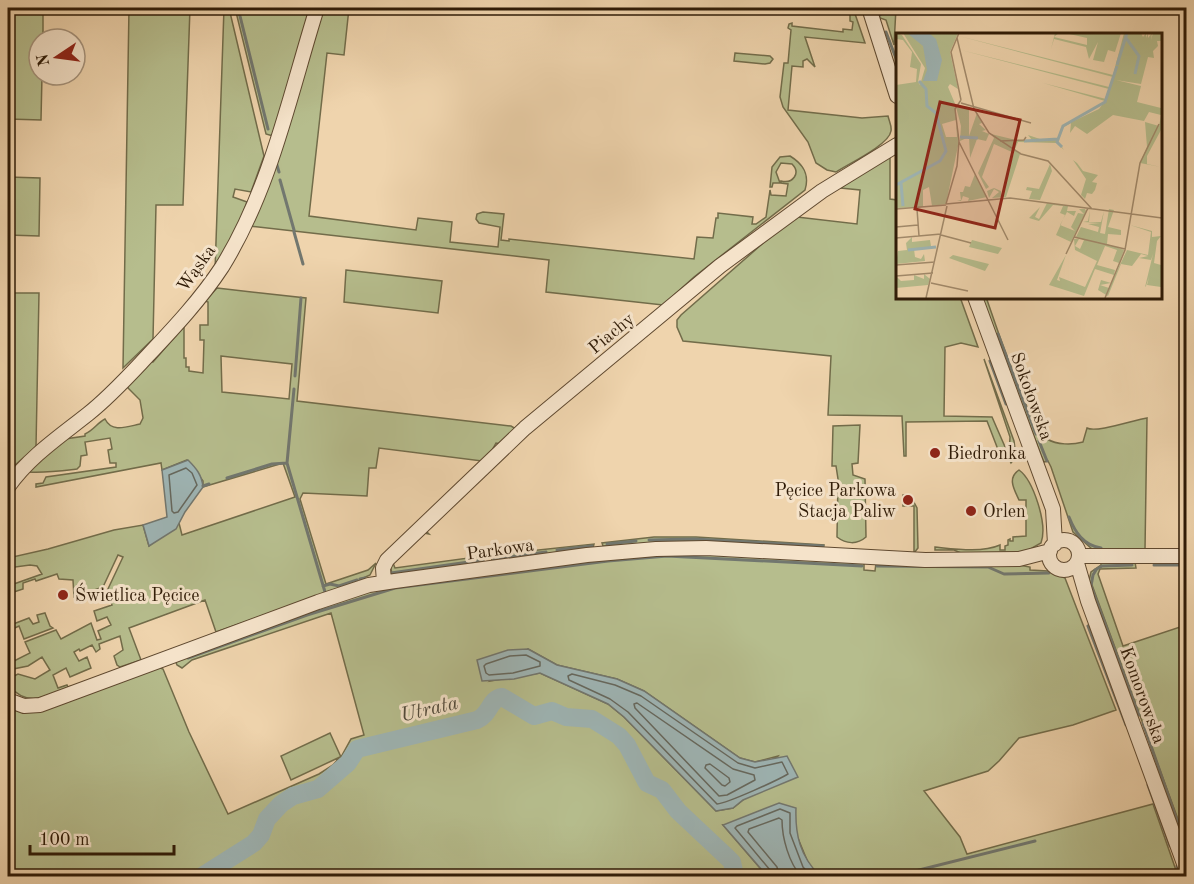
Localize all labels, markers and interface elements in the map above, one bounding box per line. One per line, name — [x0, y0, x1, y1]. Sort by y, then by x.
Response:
north arrow — [27, 27, 87, 87]
inset map — [896, 33, 1161, 298]
text: N — [35, 51, 54, 68]
street label: Wąska — [174, 242, 219, 295]
street label: Piachy — [585, 309, 638, 358]
street label: Sokołowska — [1007, 350, 1055, 443]
place label: Biedronka — [947, 445, 1026, 463]
marker: Biedronka — [928, 446, 942, 460]
place label: Pęcice Parkowa Stacja Paliw — [775, 482, 896, 521]
marker: Pęcice Parkowa Stacja Paliw — [901, 493, 915, 507]
place label: Orlen — [983, 503, 1026, 521]
marker: Orlen — [964, 504, 978, 518]
street label: Parkowa — [465, 536, 535, 564]
place label: Świetlica Pęcice — [75, 582, 200, 605]
marker: Świetlica Pęcice — [56, 588, 70, 602]
street label: Komorowska — [1116, 644, 1168, 746]
water label: Utrata — [399, 694, 460, 726]
scale bar — [30, 818, 174, 856]
text: 100 m — [39, 831, 90, 849]

